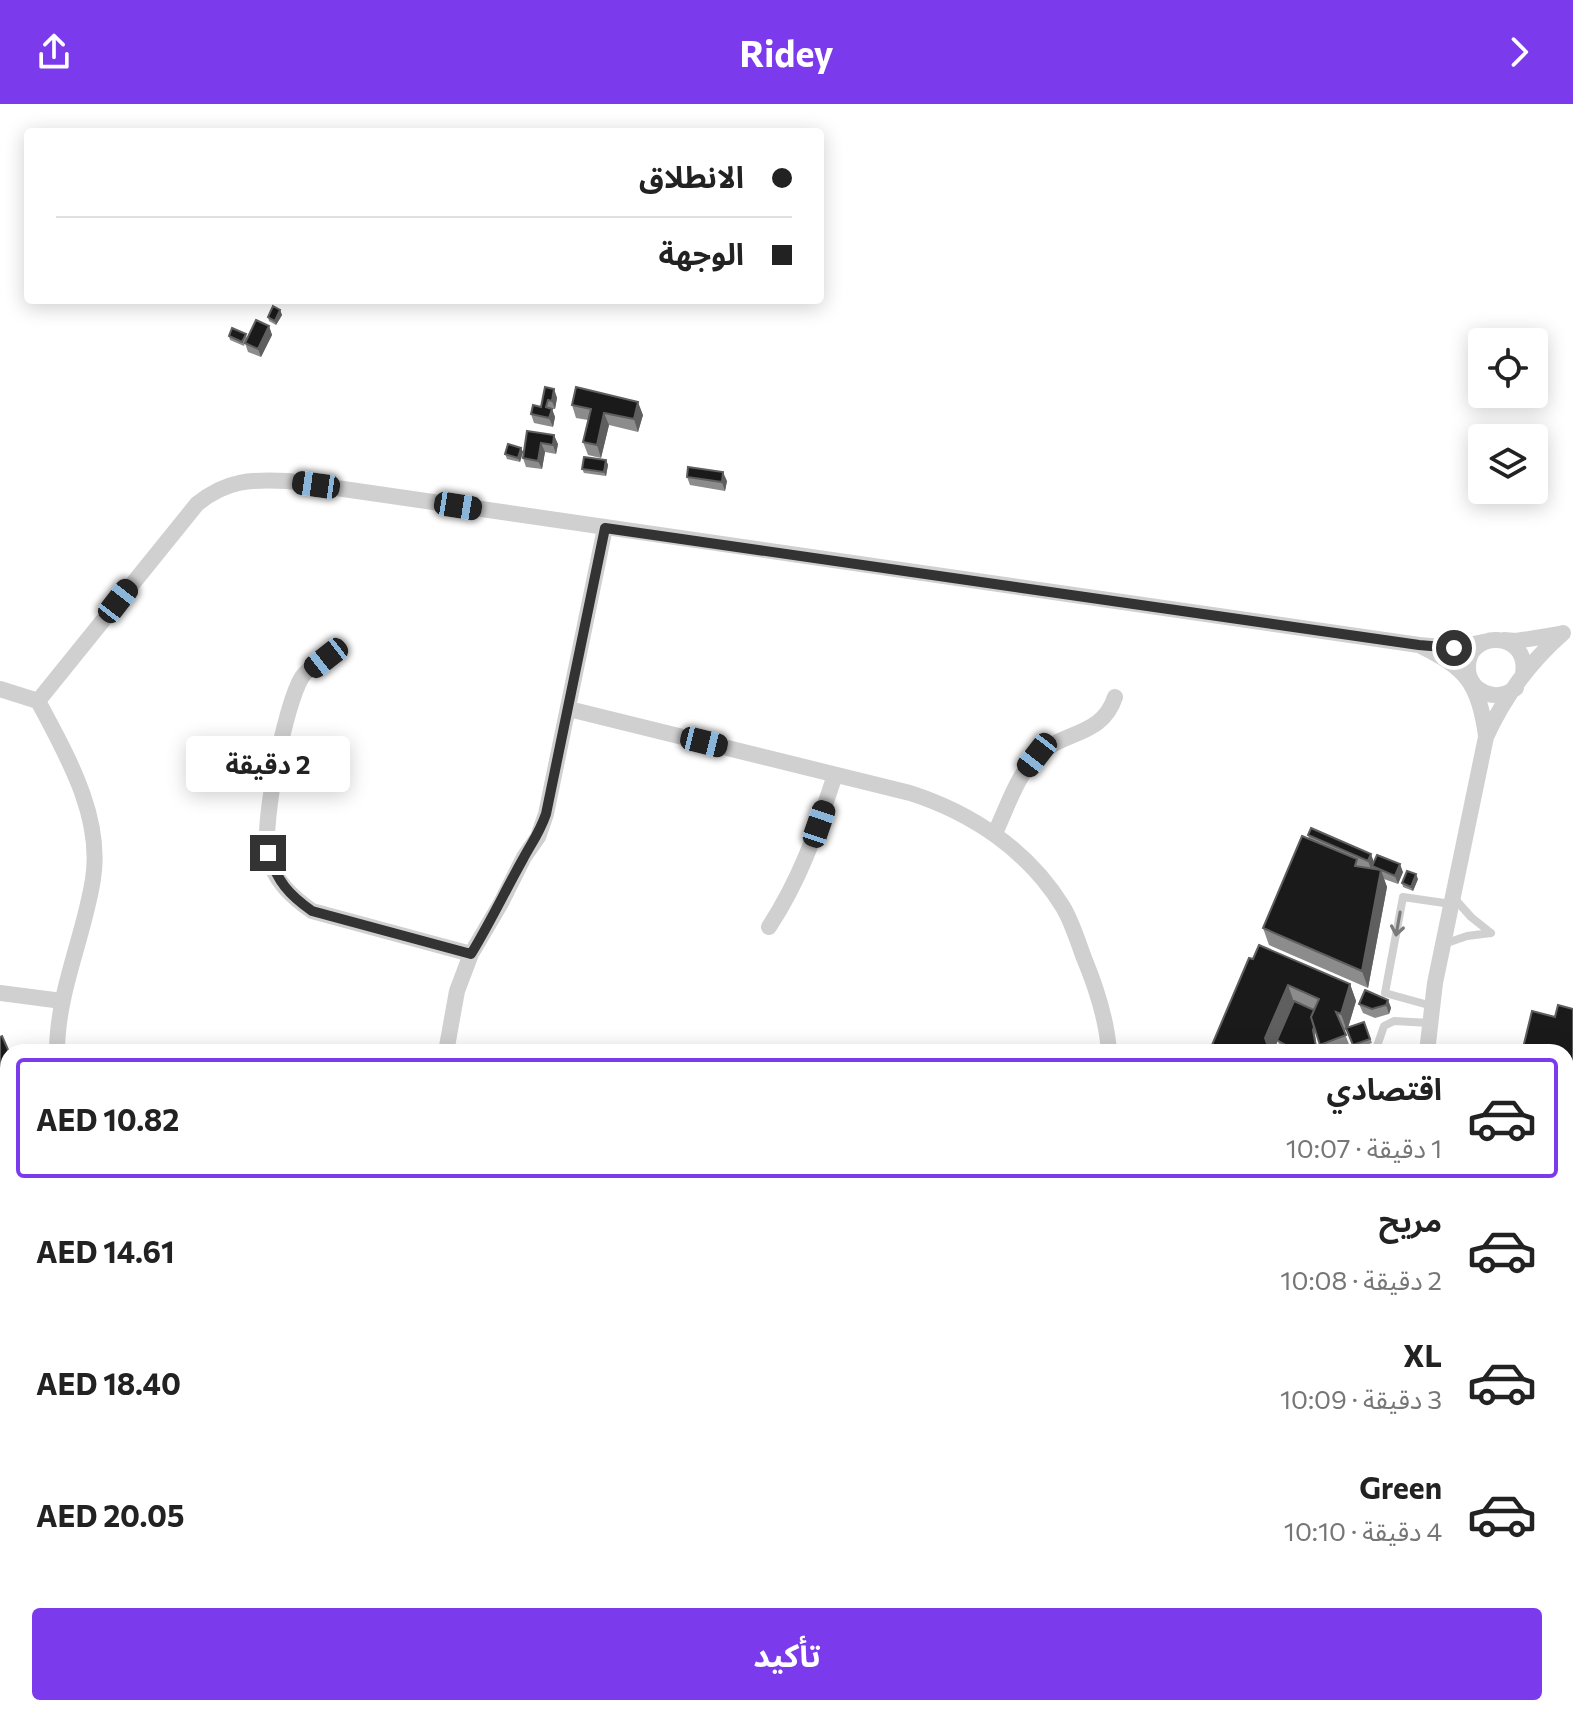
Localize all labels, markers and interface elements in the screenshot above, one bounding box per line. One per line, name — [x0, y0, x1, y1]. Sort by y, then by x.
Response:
icon: share — [32, 30, 76, 74]
text: Ridey — [739, 30, 834, 74]
icon: forward — [1497, 30, 1541, 74]
text: الانطلاق — [639, 157, 744, 194]
text: الوجهة — [659, 234, 744, 271]
map controls — [1468, 328, 1548, 504]
button: locate — [1468, 328, 1548, 408]
button: layers — [1468, 424, 1548, 504]
car — [291, 470, 341, 500]
car — [432, 490, 484, 522]
car — [94, 575, 142, 627]
route start — [1436, 630, 1472, 666]
car — [300, 634, 352, 682]
car — [678, 725, 730, 759]
car — [1013, 729, 1061, 781]
callout: 2 دقيقة — [186, 737, 350, 793]
text: 2 دقيقة — [225, 748, 311, 779]
car — [800, 797, 838, 851]
route end — [250, 835, 286, 871]
one-way arrow — [1389, 911, 1404, 937]
text: اقتصادي — [1327, 1069, 1442, 1106]
icon: car — [1466, 1082, 1538, 1154]
text: AED 10.82 — [36, 1100, 179, 1137]
text: 1 دقيقة · 10:07 — [1286, 1132, 1442, 1163]
text: مريح — [1379, 1201, 1442, 1238]
icon: car — [1466, 1214, 1538, 1286]
text: AED 14.61 — [36, 1232, 175, 1269]
text: 2 دقيقة · 10:08 — [1280, 1264, 1442, 1295]
text: XL — [1403, 1336, 1442, 1373]
icon: car — [1466, 1346, 1538, 1418]
text: AED 18.40 — [36, 1364, 181, 1401]
text: 3 دقيقة · 10:09 — [1280, 1383, 1442, 1414]
text: Green — [1359, 1468, 1442, 1505]
icon: car — [1466, 1478, 1538, 1550]
text: AED 20.05 — [36, 1496, 185, 1533]
text: 4 دقيقة · 10:10 — [1284, 1515, 1442, 1546]
button: تأكيد — [32, 1608, 1542, 1700]

